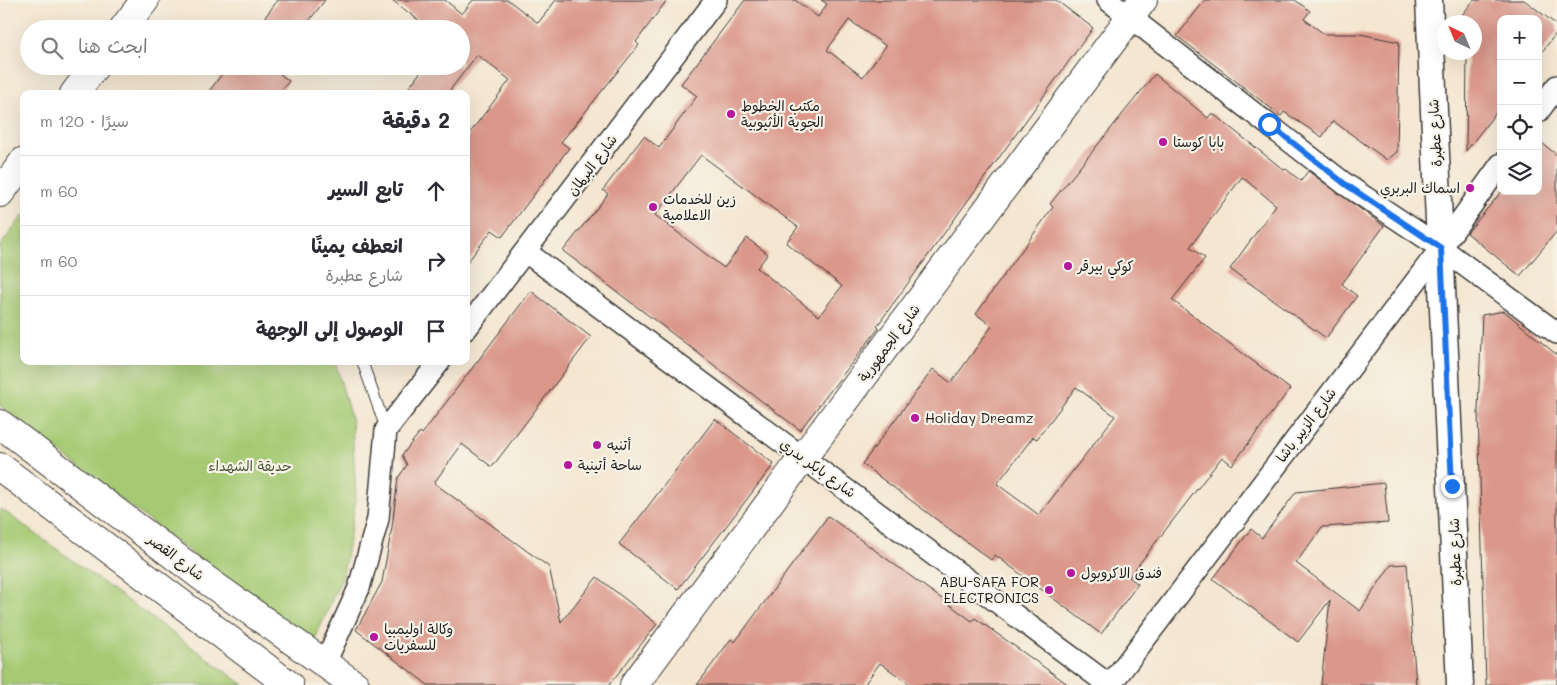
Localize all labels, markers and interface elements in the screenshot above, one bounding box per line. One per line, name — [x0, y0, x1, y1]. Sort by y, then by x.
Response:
north arrow — [1437, 15, 1482, 60]
map controls — [1497, 15, 1542, 195]
button: + — [1497, 15, 1542, 60]
search box — [20, 20, 470, 75]
text: ابحث هنا — [78, 33, 148, 58]
icon: search — [38, 34, 66, 62]
button: − — [1497, 60, 1542, 105]
place label: مكتب الخطوط الجوية الأثيوبية — [741, 96, 824, 131]
street label: شارع عطبرة — [1423, 99, 1447, 167]
button: locate — [1497, 105, 1542, 150]
text: 2 دقيقة — [382, 106, 450, 133]
marker: مكتب الخطوط الجوية الأثيوبية — [725, 108, 737, 120]
text: سيرًا · 120 m — [40, 110, 129, 131]
route start — [1258, 113, 1281, 136]
street label: شارع البرلمان — [562, 130, 622, 200]
place label: بابا كوستا — [1173, 132, 1224, 152]
marker: بابا كوستا — [1157, 136, 1169, 148]
button: layers — [1497, 150, 1542, 195]
text: تابع السير — [328, 176, 403, 201]
icon: ahead — [422, 177, 450, 205]
place label: اسماك البربري — [1380, 178, 1460, 199]
text: 60 m — [40, 180, 77, 201]
marker: اسماك البربري — [1464, 182, 1476, 194]
place label: زين للخدمات الاعلامية — [663, 189, 736, 224]
marker: زين للخدمات الاعلامية — [647, 201, 659, 213]
text: انعطف يمينًا — [311, 233, 403, 258]
icon: right — [422, 247, 450, 275]
text: 60 m — [40, 250, 77, 271]
place label: كوكي بيرقر — [1077, 256, 1134, 279]
marker: كوكي بيرقر — [1062, 260, 1074, 272]
text: شارع عطبرة — [325, 264, 403, 285]
street label: شارع الجمهورية — [853, 300, 925, 386]
text: الوصول إلى الوجهة — [256, 316, 403, 341]
icon: arrive — [422, 317, 450, 345]
street label: شارع الزبير باشا — [1271, 384, 1341, 466]
place label: Holiday Dreamz — [925, 408, 1034, 427]
marker: Holiday Dreamz — [909, 412, 921, 424]
street label: شارع بابكر بدري — [775, 434, 860, 503]
place label: أتنيه — [607, 435, 632, 454]
marker: أتنيه — [591, 439, 603, 451]
place label: ساحة أتينية — [578, 455, 642, 474]
park label: حديقة الشهداء — [208, 456, 292, 475]
marker: ساحة أتينية — [562, 459, 574, 471]
route end — [1441, 475, 1464, 498]
street label: شارع عطبرة — [1444, 518, 1466, 586]
street label: شارع القصر — [143, 529, 208, 585]
place label: فندق الاكروبول — [1081, 563, 1162, 583]
marker: فندق الاكروبول — [1065, 567, 1077, 579]
place label: ABU-SAFA FOR ELECTRONICS — [939, 572, 1039, 607]
marker: ABU-SAFA FOR ELECTRONICS — [1043, 584, 1055, 596]
place label: وكالة اوليمبيا للسفريات — [384, 619, 453, 654]
marker: وكالة اوليمبيا للسفريات — [368, 631, 380, 643]

